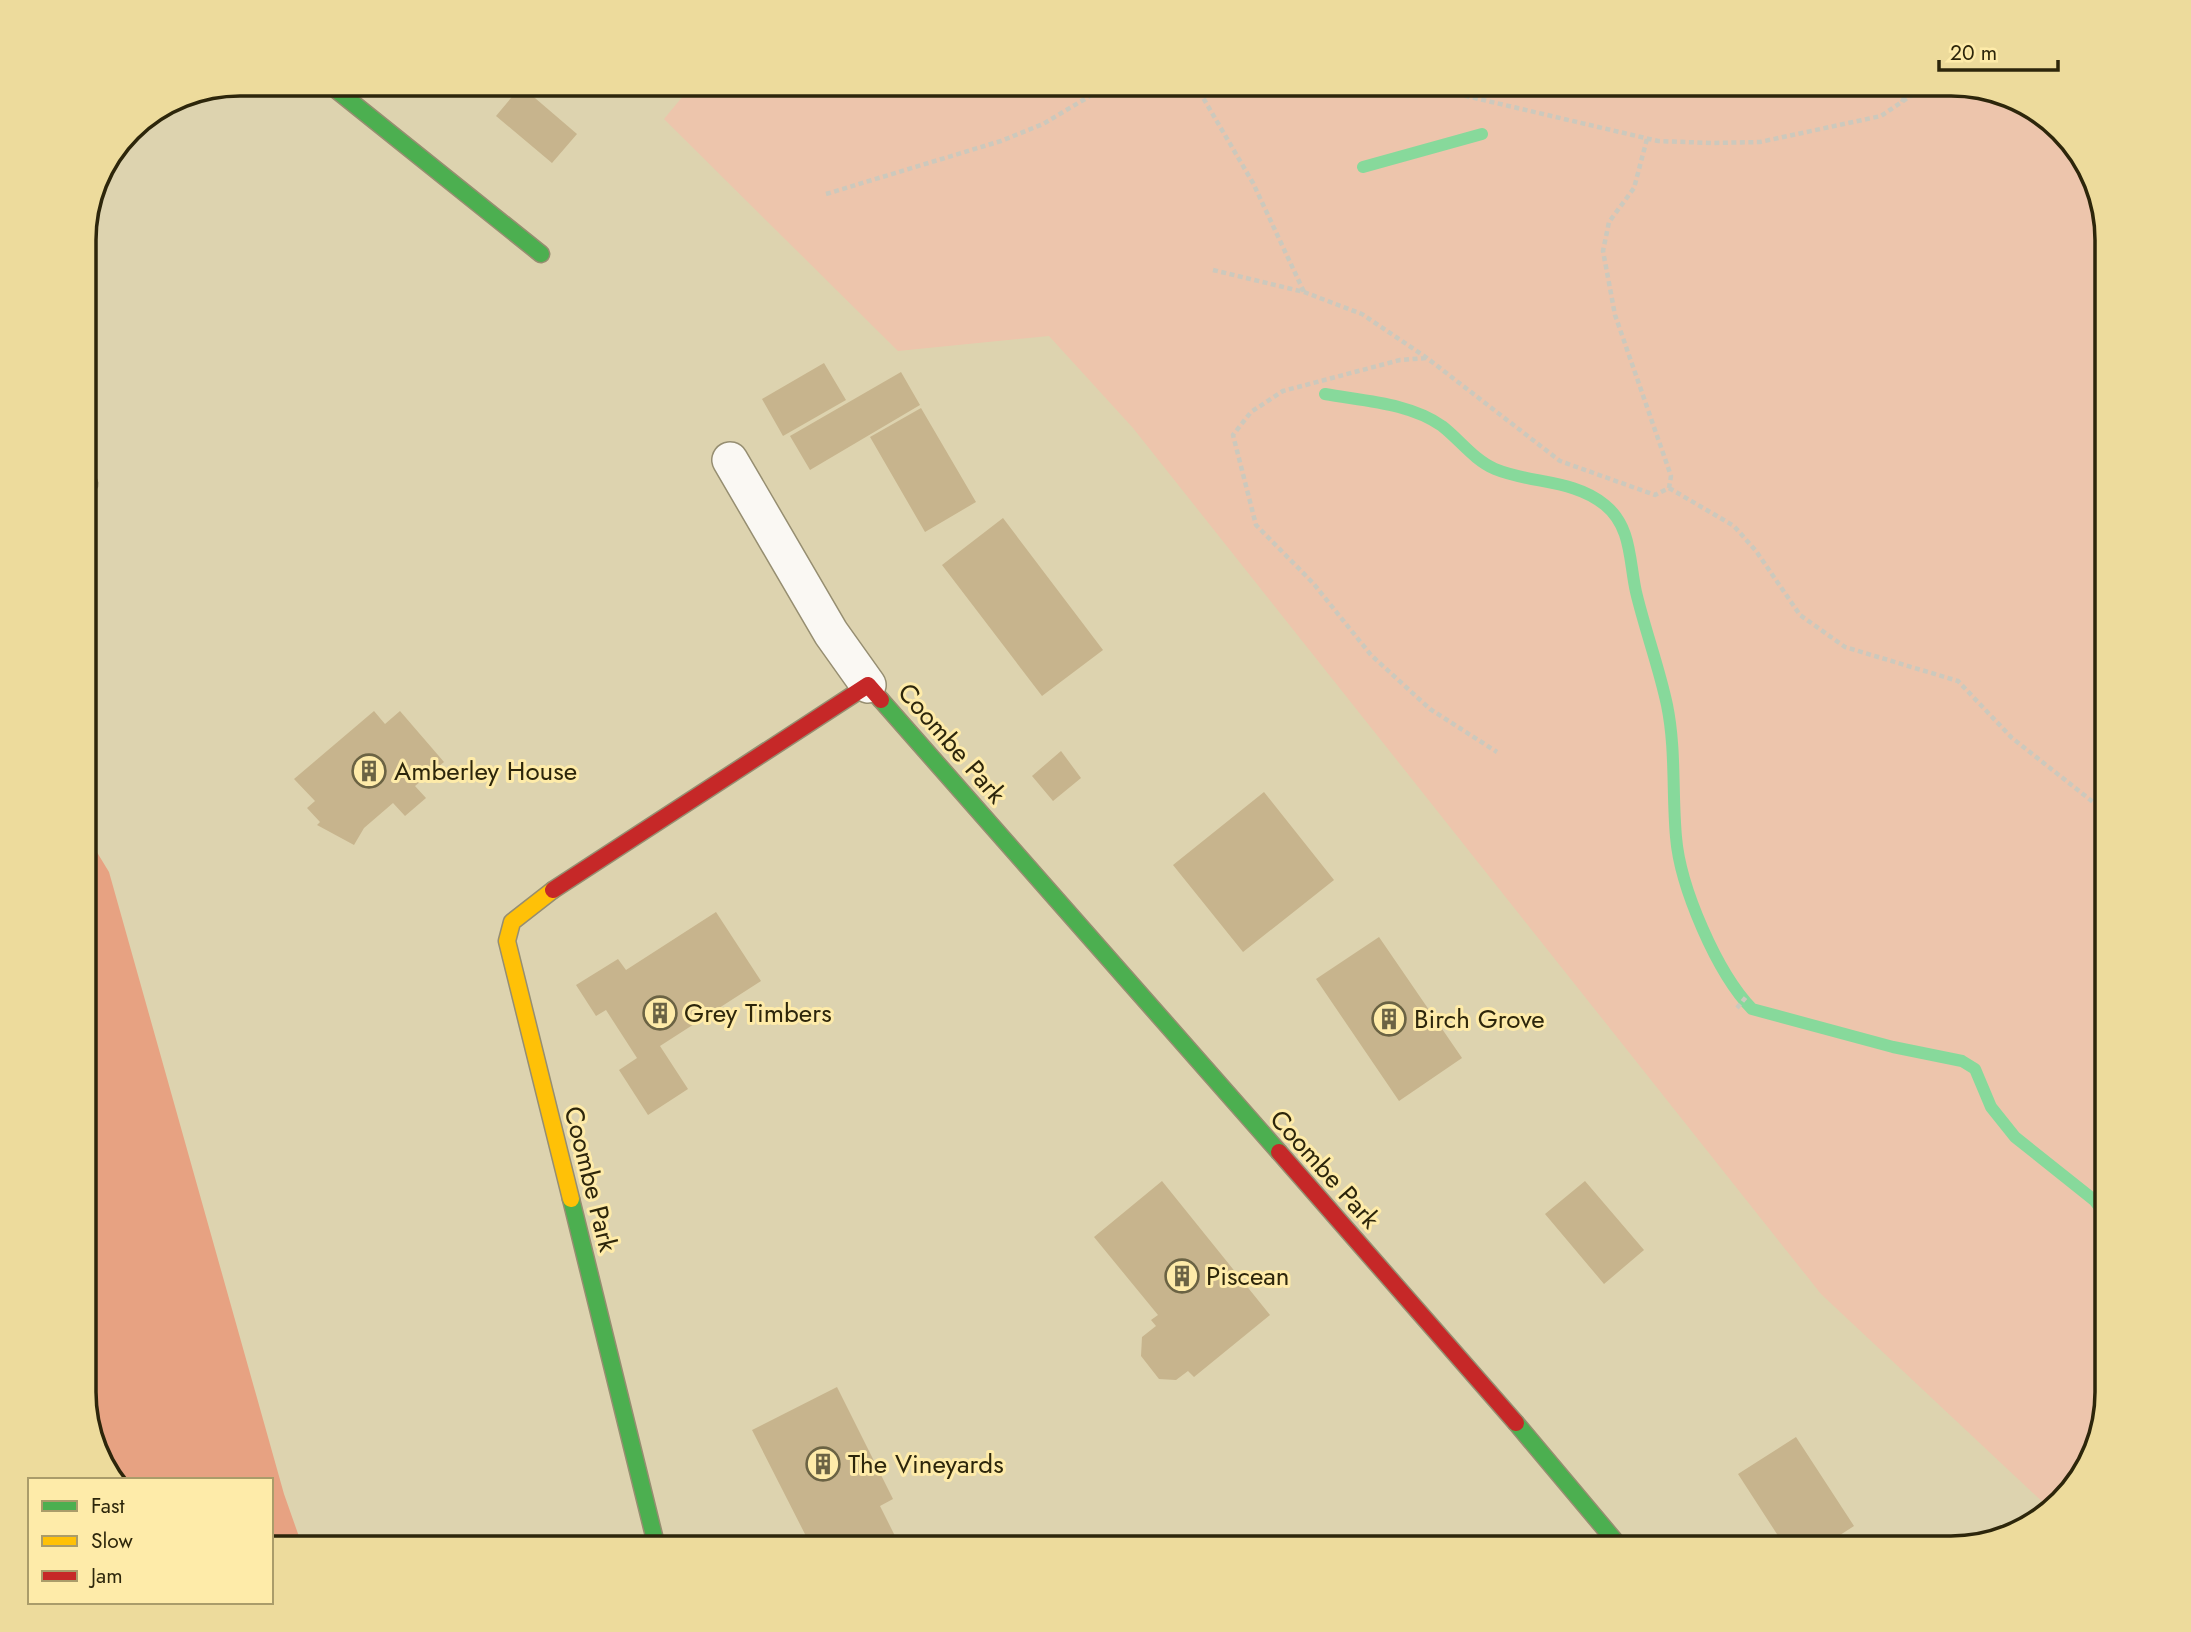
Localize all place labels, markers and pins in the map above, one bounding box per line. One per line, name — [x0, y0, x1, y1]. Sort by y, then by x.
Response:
building icon: Amberley House — [350, 752, 388, 790]
place label: Amberley House — [394, 752, 577, 790]
building icon: Grey Timbers — [641, 994, 679, 1032]
place label: Grey Timbers — [684, 994, 832, 1032]
building icon: Birch Grove — [1370, 1000, 1408, 1038]
place label: Birch Grove — [1414, 1000, 1545, 1038]
building icon: Piscean — [1163, 1257, 1201, 1295]
place label: Piscean — [1206, 1257, 1289, 1295]
building icon: The Vineyards — [804, 1445, 842, 1483]
place label: The Vineyards — [848, 1445, 1004, 1483]

